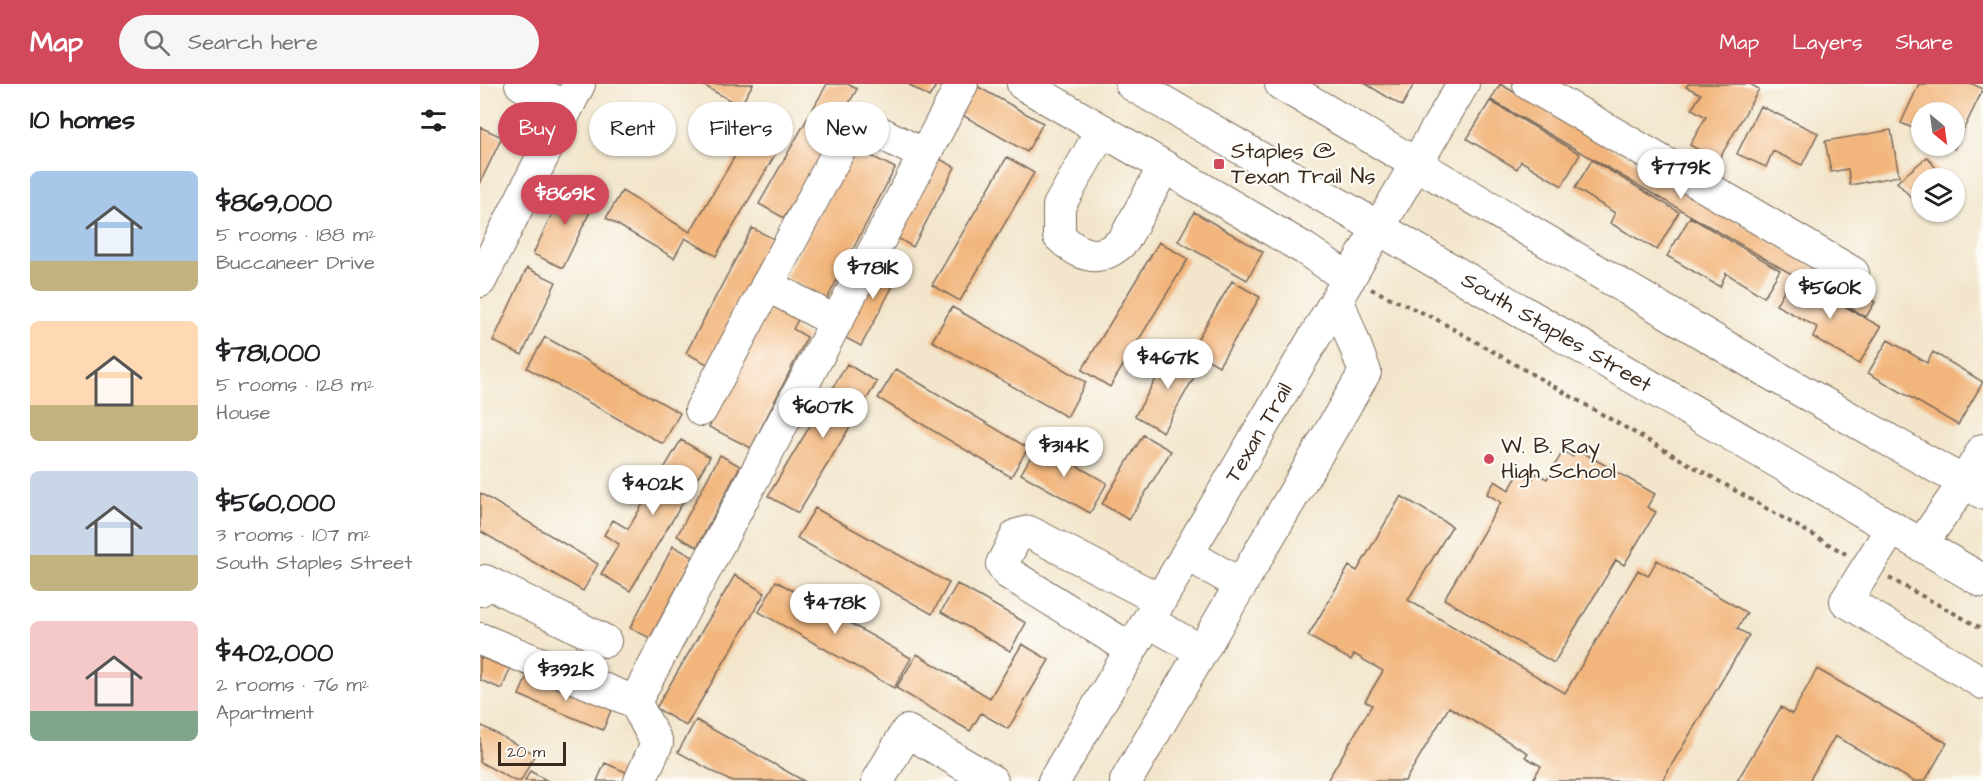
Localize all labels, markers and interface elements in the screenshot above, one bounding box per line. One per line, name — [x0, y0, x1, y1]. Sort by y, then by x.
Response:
search box — [119, 15, 539, 69]
text: Map — [30, 23, 83, 62]
icon: search — [140, 26, 173, 59]
text: Search here — [188, 27, 318, 58]
text: Map — [1719, 28, 1759, 57]
text: Layers — [1792, 28, 1862, 57]
text: Share — [1895, 28, 1953, 57]
text: 10 homes — [30, 102, 135, 138]
chip: Buy — [498, 102, 577, 156]
chip: Rent — [589, 102, 676, 156]
chip: Filters — [688, 102, 793, 156]
chip: New — [805, 102, 889, 156]
north arrow — [1911, 102, 1965, 156]
map controls — [1911, 102, 1965, 222]
icon: filters — [417, 104, 450, 137]
place label: Staples @ Texan Trail Ns — [1231, 136, 1375, 192]
pin: $779K — [1639, 149, 1723, 200]
text: $779K — [1651, 154, 1711, 182]
marker: Staples @ Texan Trail Ns — [1212, 157, 1226, 171]
button: layers — [1911, 168, 1965, 222]
pin: $869K — [523, 175, 607, 226]
text: $869K — [535, 180, 595, 208]
text: $869,000 — [216, 185, 332, 221]
icon: home — [78, 195, 150, 267]
text: 5 rooms · 188 m² — [216, 221, 376, 249]
text: Buccaneer Drive — [216, 249, 375, 277]
pin: $781K — [831, 249, 915, 300]
text: $781K — [847, 254, 899, 282]
street label: South Staples Street — [1456, 264, 1658, 400]
pin: $560K — [1788, 269, 1872, 320]
text: $560K — [1799, 274, 1861, 302]
text: $781,000 — [216, 335, 320, 371]
pin: $467K — [1126, 339, 1210, 390]
text: $467K — [1137, 344, 1199, 372]
icon: home — [78, 345, 150, 417]
text: 5 rooms · 128 m² — [216, 371, 374, 399]
street label: Texan Trail — [1217, 377, 1300, 488]
pin: $607K — [781, 388, 865, 439]
text: $607K — [793, 393, 853, 421]
text: House — [216, 399, 270, 427]
pin: $314K — [1022, 427, 1106, 478]
place label: W. B. Ray High School — [1501, 431, 1616, 488]
text: $314K — [1039, 432, 1089, 460]
marker: W. B. Ray High School — [1482, 452, 1496, 466]
pin: $402K — [611, 465, 695, 516]
text: $402K — [623, 470, 683, 498]
text: $560,000 — [216, 485, 335, 521]
icon: home — [78, 495, 150, 567]
text: 3 rooms · 107 m² — [216, 521, 371, 549]
text: South Staples Street — [216, 549, 412, 577]
pin: $478K — [793, 584, 877, 635]
text: $478K — [804, 589, 866, 617]
text: $402,000 — [216, 635, 333, 671]
icon: home — [78, 645, 150, 717]
pin: $392K — [524, 651, 608, 702]
text: $392K — [538, 656, 594, 684]
text: 2 rooms · 76 m² — [216, 671, 369, 699]
text: Apartment — [216, 699, 314, 727]
scale bar — [498, 739, 566, 766]
text: 20 m — [507, 741, 545, 763]

